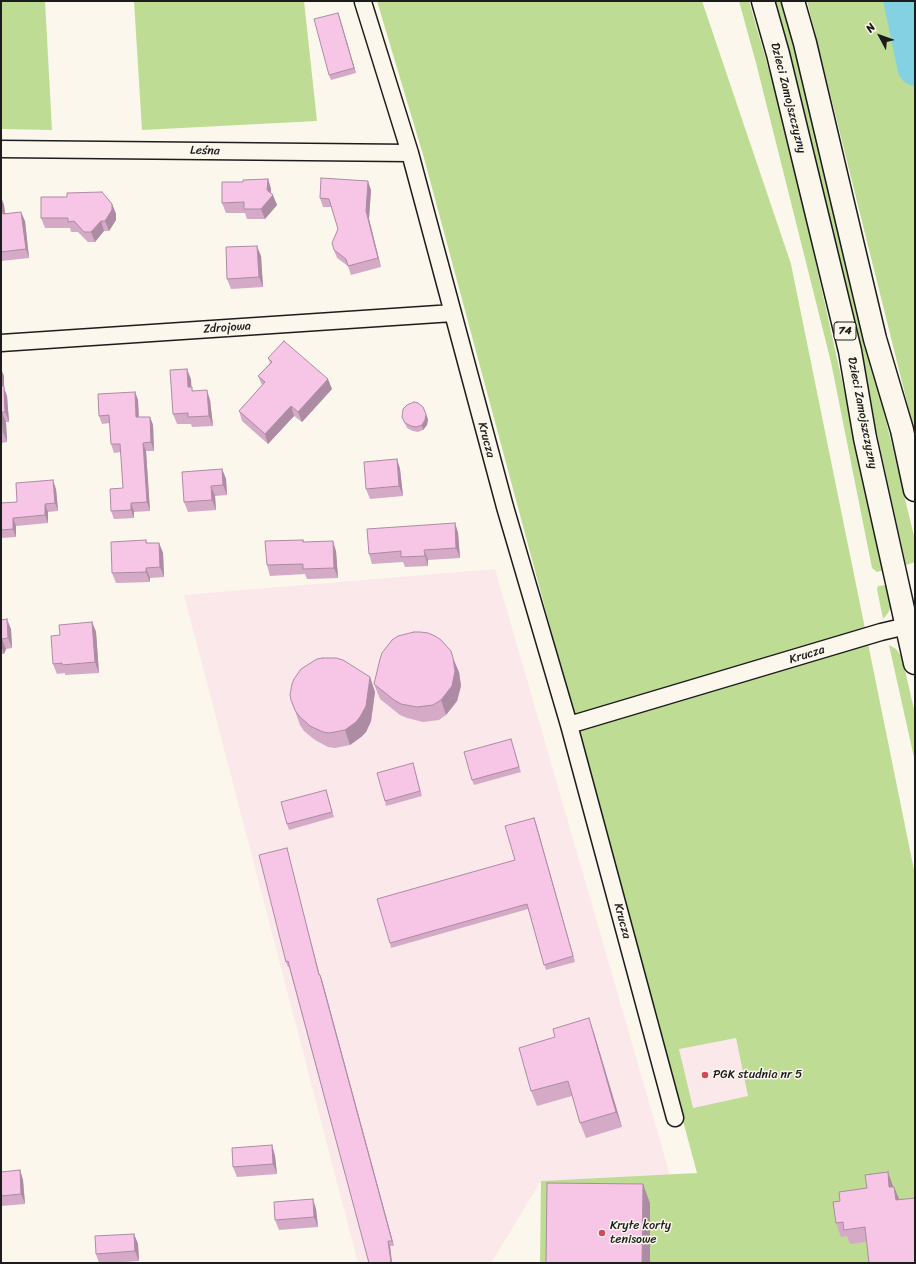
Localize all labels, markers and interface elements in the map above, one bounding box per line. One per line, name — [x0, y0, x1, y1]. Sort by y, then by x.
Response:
north arrow — [860, 16, 900, 56]
text: N — [861, 19, 880, 37]
street label: Dzieci Zamojszczyzny — [767, 41, 809, 155]
street label: Leśna — [190, 144, 220, 158]
street label: Zdrojowa — [203, 319, 251, 337]
road number: 74 — [834, 322, 856, 340]
street label: Dzieci Zamojszczyzny — [844, 356, 880, 470]
street label: Krucza — [474, 421, 498, 459]
street label: Krucza — [788, 643, 826, 667]
street label: Krucza — [610, 902, 634, 940]
place label: PGK studnia nr 5 — [713, 1068, 802, 1082]
marker: PGK studnia nr 5 — [700, 1070, 710, 1080]
place label: Kryte korty tenisowe — [610, 1219, 671, 1247]
marker: Kryte korty tenisowe — [597, 1228, 607, 1238]

